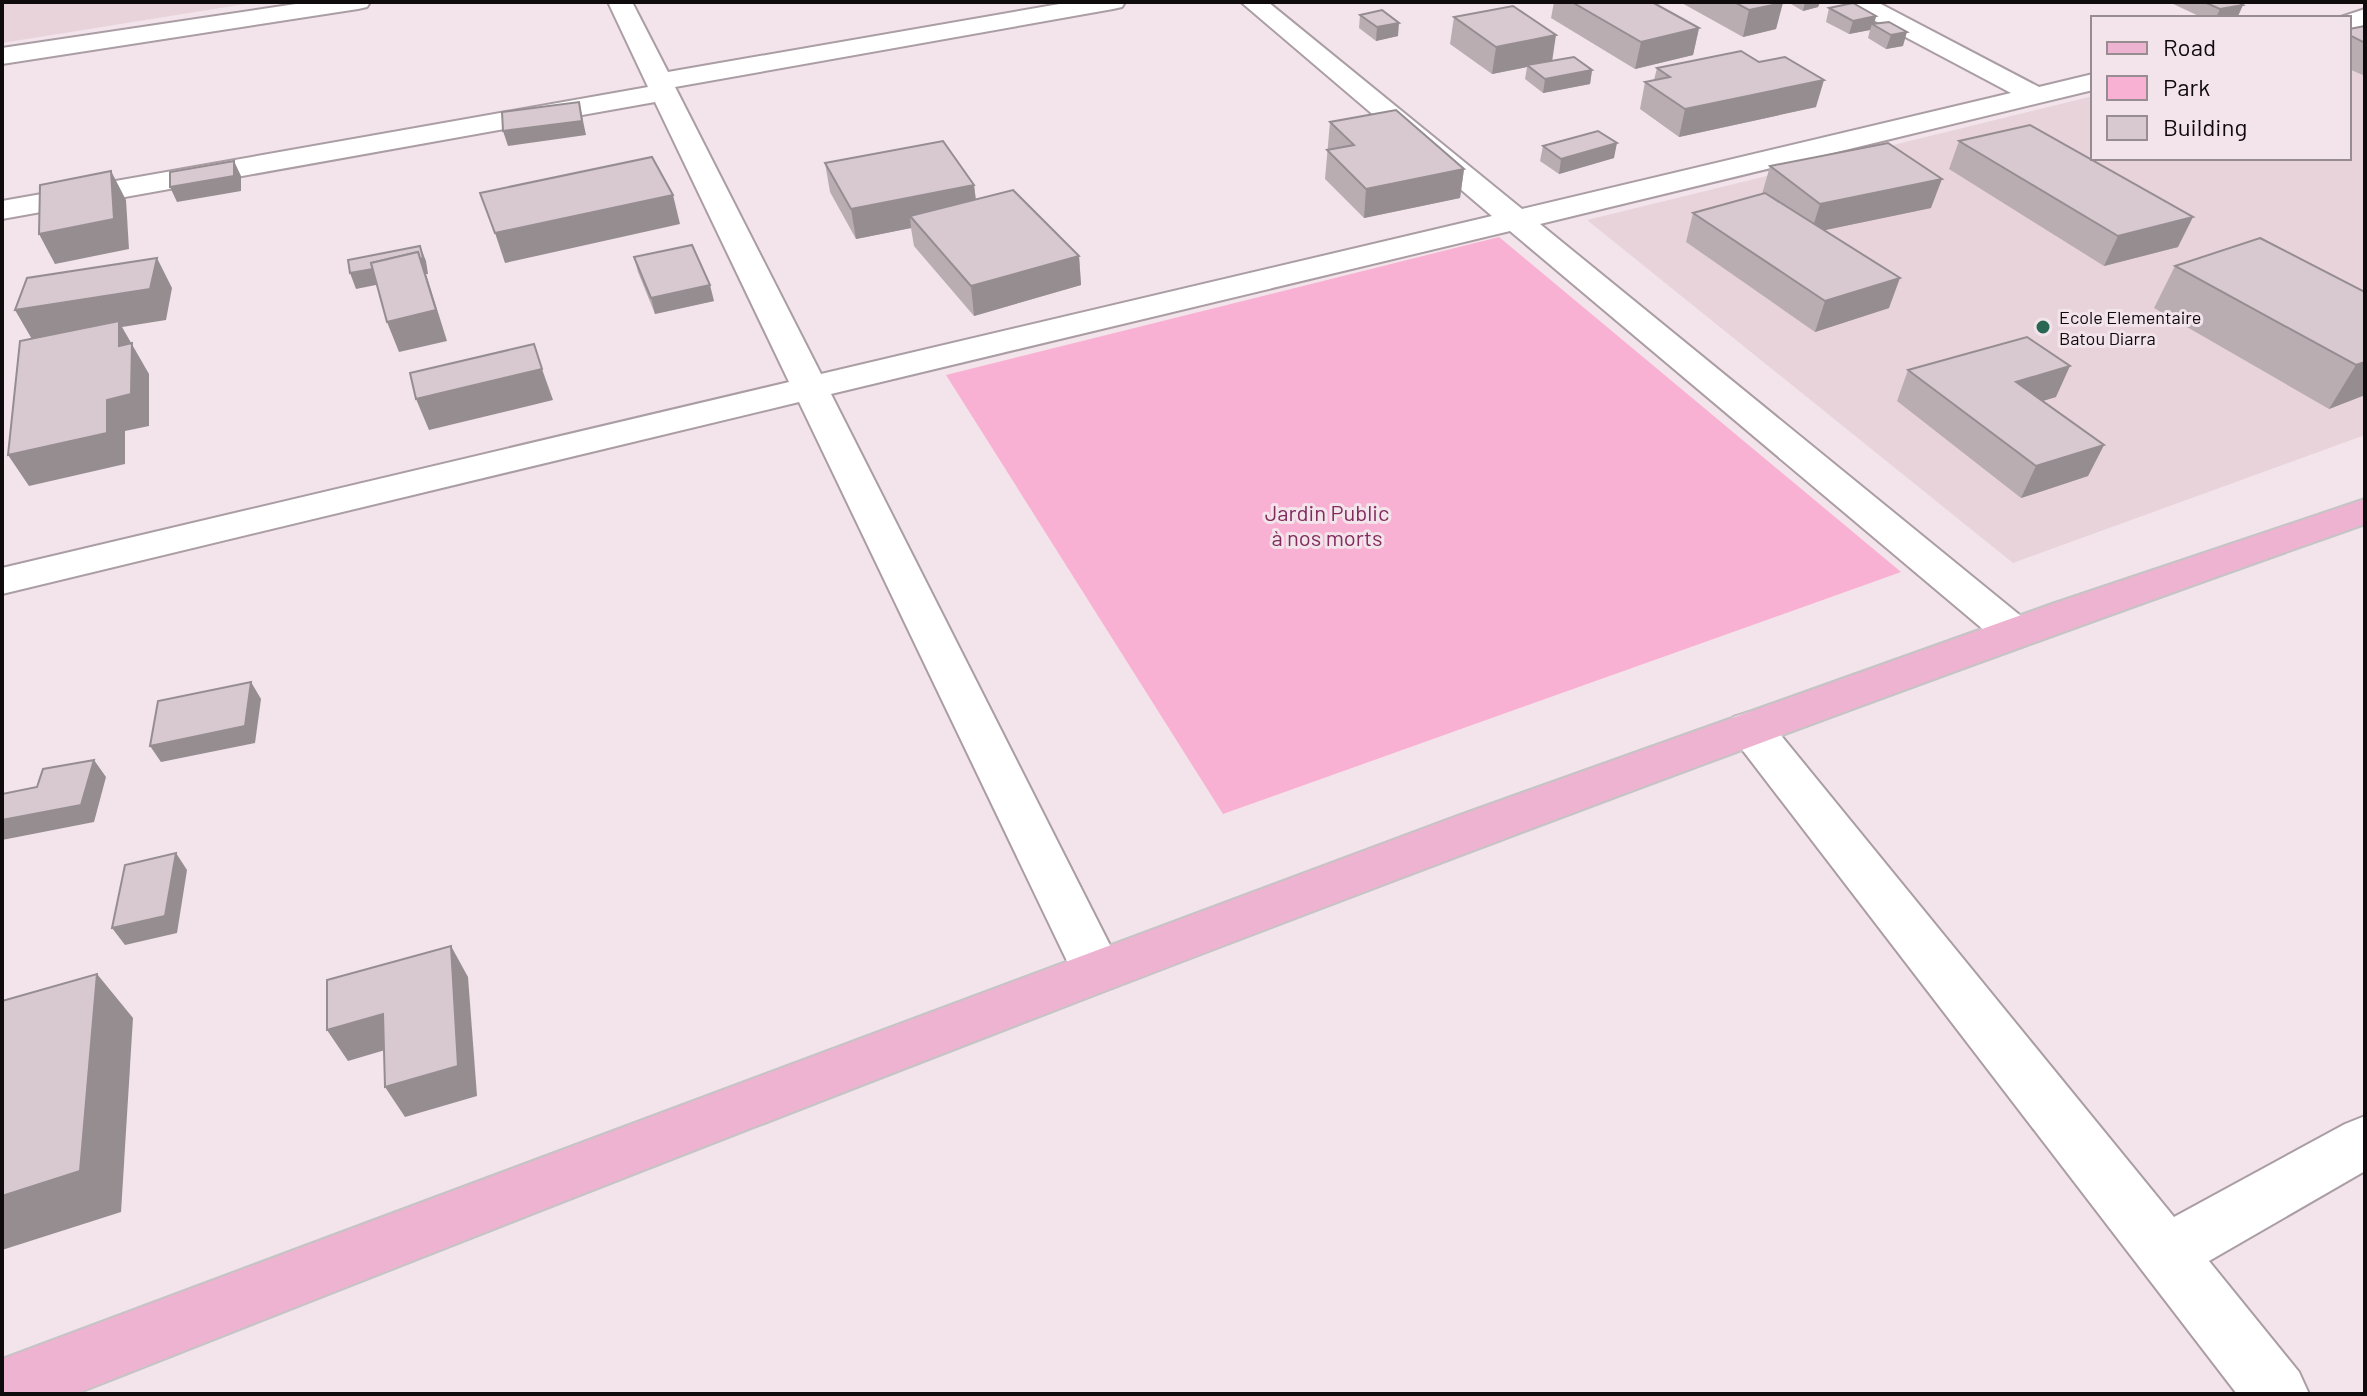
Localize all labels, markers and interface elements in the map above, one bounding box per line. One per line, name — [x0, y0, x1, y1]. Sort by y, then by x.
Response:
legend — [2091, 16, 2351, 160]
text: Road — [2163, 32, 2216, 61]
text: Park — [2163, 72, 2210, 101]
text: Building — [2163, 112, 2247, 141]
place label: Ecole Elementaire Batou Diarra — [2059, 306, 2201, 349]
marker: Ecole Elementaire Batou Diarra — [2034, 318, 2052, 336]
park label: Jardin Public à nos morts — [1265, 499, 1389, 550]

